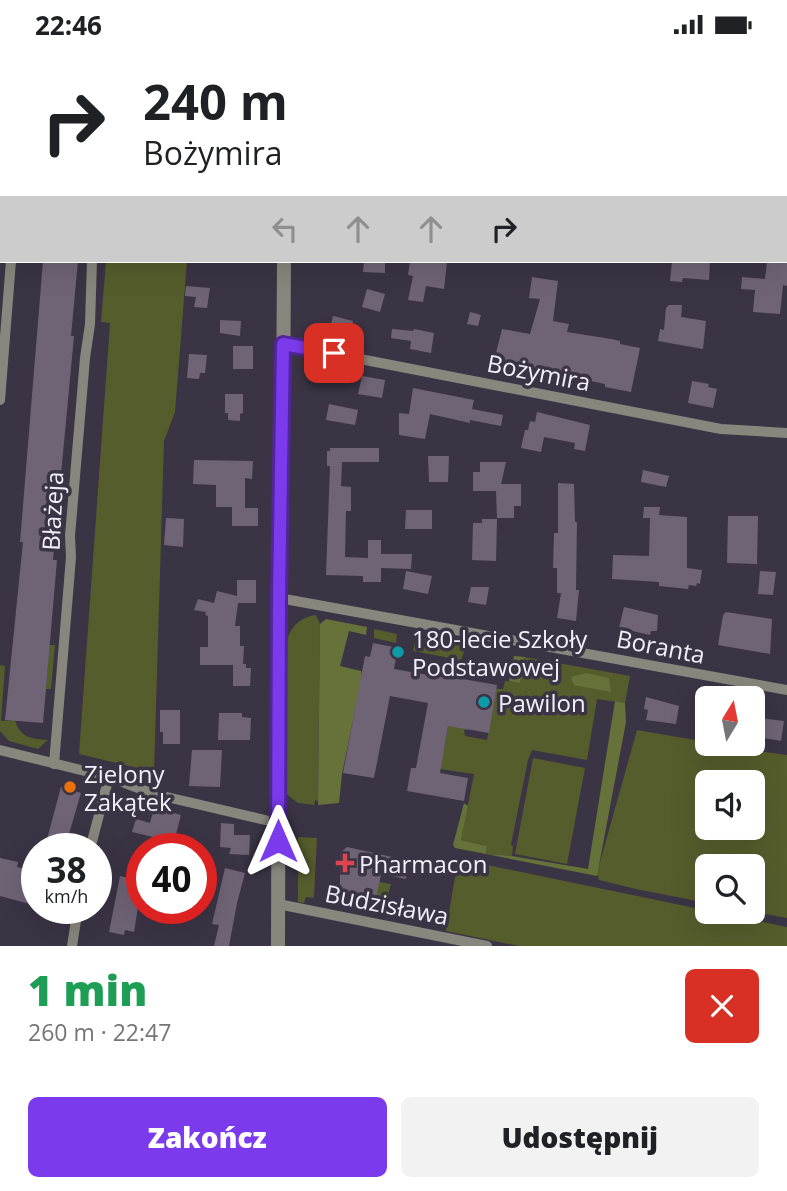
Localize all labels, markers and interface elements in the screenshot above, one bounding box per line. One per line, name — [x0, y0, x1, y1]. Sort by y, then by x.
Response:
text: 22:46 — [35, 7, 102, 43]
text: 240 m — [143, 68, 288, 134]
icon: right — [28, 77, 119, 168]
text: Bożymira — [143, 131, 283, 174]
icon: left — [266, 210, 304, 248]
icon: ahead — [339, 210, 377, 248]
icon: ahead — [412, 210, 450, 248]
icon: right — [485, 210, 523, 248]
pin — [304, 323, 364, 383]
icon: arrive — [315, 334, 353, 372]
street label: Bożymira — [484, 346, 594, 398]
street label: Błażeja — [33, 471, 71, 551]
street label: Boranta — [614, 621, 708, 671]
place label: 180-lecie Szkoły Podstawowej — [412, 622, 588, 683]
marker: 180-lecie Szkoły Podstawowej — [390, 644, 406, 660]
place label: Pawilon — [498, 686, 586, 719]
north arrow — [695, 686, 765, 756]
map controls — [695, 686, 765, 924]
marker: Pawilon — [476, 694, 492, 710]
place label: Zielony Zakątek — [84, 757, 172, 818]
button: sound — [695, 770, 765, 840]
marker: Zielony Zakątek — [62, 779, 78, 795]
position arrow — [241, 804, 315, 878]
speed limit sign: 40 — [126, 833, 217, 924]
text: 38 — [46, 846, 87, 893]
place label: Pharmacon — [359, 847, 488, 880]
button: search — [695, 854, 765, 924]
marker: Pharmacon — [337, 855, 353, 871]
street label: Budzisława — [323, 876, 451, 932]
text: km/h — [45, 884, 88, 908]
text: 1 min — [28, 961, 147, 1018]
button: close — [685, 969, 759, 1043]
text: 260 m · 22:47 — [28, 1016, 171, 1048]
button: Zakończ — [28, 1097, 387, 1177]
button: Udostępnij — [401, 1097, 759, 1177]

